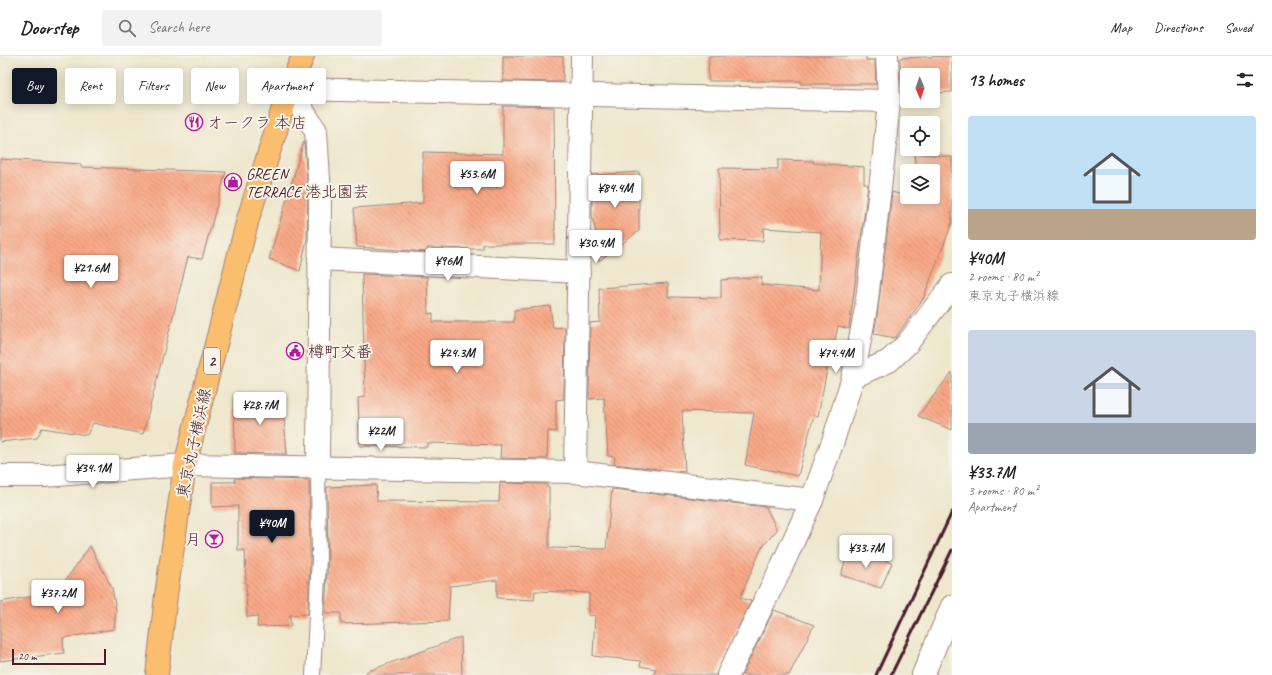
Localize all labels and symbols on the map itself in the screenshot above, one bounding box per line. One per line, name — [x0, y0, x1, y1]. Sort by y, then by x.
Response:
north arrow — [900, 68, 940, 108]
restaurant icon: オークラ 本店 — [184, 112, 204, 132]
place label: オークラ 本店 — [207, 113, 307, 133]
pin: ¥53.6M — [444, 161, 510, 195]
place label: GREEN TERRACE 港北園芸 — [246, 164, 369, 202]
shop icon: GREEN TERRACE 港北園芸 — [223, 172, 243, 192]
pin: ¥84.4M — [582, 175, 648, 209]
pin: ¥30.4M — [563, 230, 629, 264]
pin: ¥96M — [424, 248, 472, 282]
pin: ¥21.6M — [58, 255, 124, 289]
pin: ¥24.3M — [424, 340, 490, 374]
pin: ¥74.4M — [803, 340, 869, 374]
public building icon: 樽町交番 — [285, 341, 305, 361]
place label: 樽町交番 — [308, 342, 372, 362]
road number: 2 — [204, 348, 220, 374]
street label: 東京丸子横浜線 — [173, 386, 215, 500]
pin: ¥28.7M — [227, 392, 293, 426]
pin: ¥22M — [357, 418, 405, 452]
pin: ¥34.1M — [60, 455, 126, 489]
pin: ¥40M — [248, 510, 296, 544]
bar icon: 月 — [204, 529, 224, 549]
place label: 月 — [185, 530, 201, 550]
pin: ¥33.7M — [833, 535, 899, 569]
pin: ¥37.2M — [25, 580, 91, 614]
scale bar — [12, 647, 106, 666]

